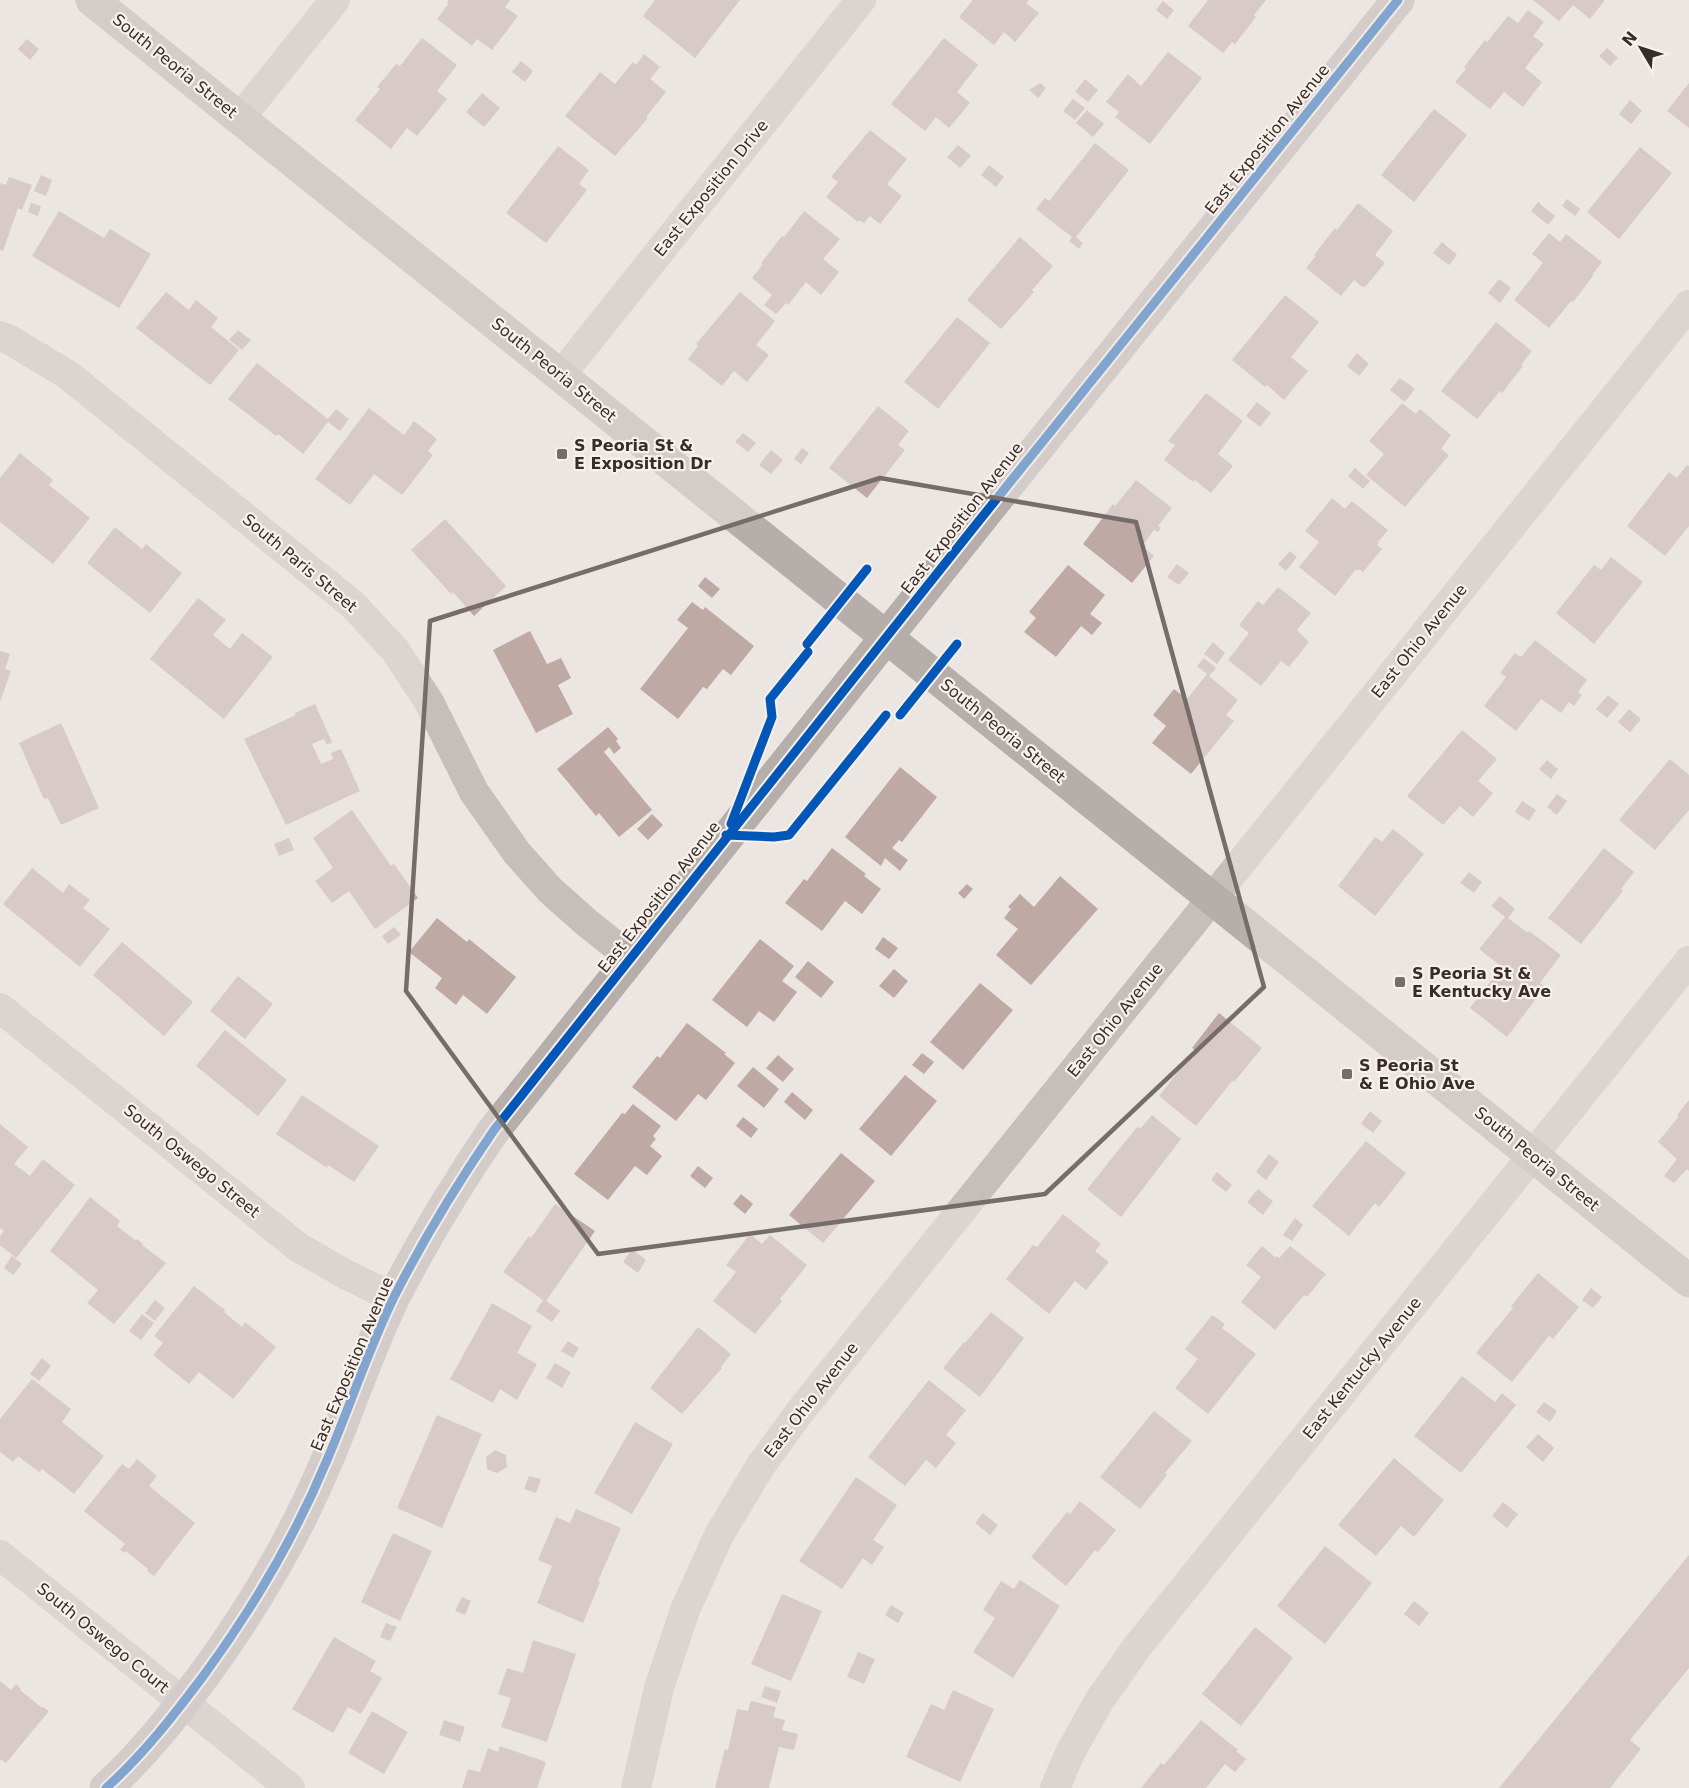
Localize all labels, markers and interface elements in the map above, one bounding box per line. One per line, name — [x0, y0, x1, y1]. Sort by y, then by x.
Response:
street label: South Peoria Street — [109, 10, 241, 122]
north arrow — [1611, 18, 1671, 78]
text: N — [1618, 28, 1641, 50]
street label: East Exposition Avenue — [1201, 60, 1333, 218]
street label: East Exposition Drive — [650, 116, 772, 260]
street label: South Peoria Street — [488, 314, 620, 426]
place label: S Peoria St & E Exposition Dr — [574, 436, 712, 473]
street label: East Exposition Avenue — [897, 438, 1027, 598]
marker: S Peoria St & E Exposition Dr — [555, 447, 569, 461]
street label: South Paris Street — [239, 510, 361, 616]
street label: East Ohio Avenue — [1367, 580, 1471, 702]
street label: South Peoria Street — [937, 675, 1069, 787]
street label: East Exposition Avenue — [594, 817, 724, 977]
street label: East Ohio Avenue — [1063, 959, 1167, 1081]
place label: S Peoria St & E Kentucky Ave — [1412, 964, 1551, 1001]
marker: S Peoria St & E Kentucky Ave — [1393, 975, 1407, 989]
place label: S Peoria St & E Ohio Ave — [1359, 1056, 1475, 1093]
marker: S Peoria St & E Ohio Ave — [1340, 1067, 1354, 1081]
street label: South Oswego Street — [120, 1100, 264, 1222]
street label: South Peoria Street — [1471, 1103, 1603, 1215]
street label: East Exposition Avenue — [307, 1274, 397, 1454]
street label: East Kentucky Avenue — [1299, 1293, 1425, 1443]
street label: East Ohio Avenue — [760, 1339, 862, 1461]
street label: South Oswego Court — [33, 1579, 173, 1697]

